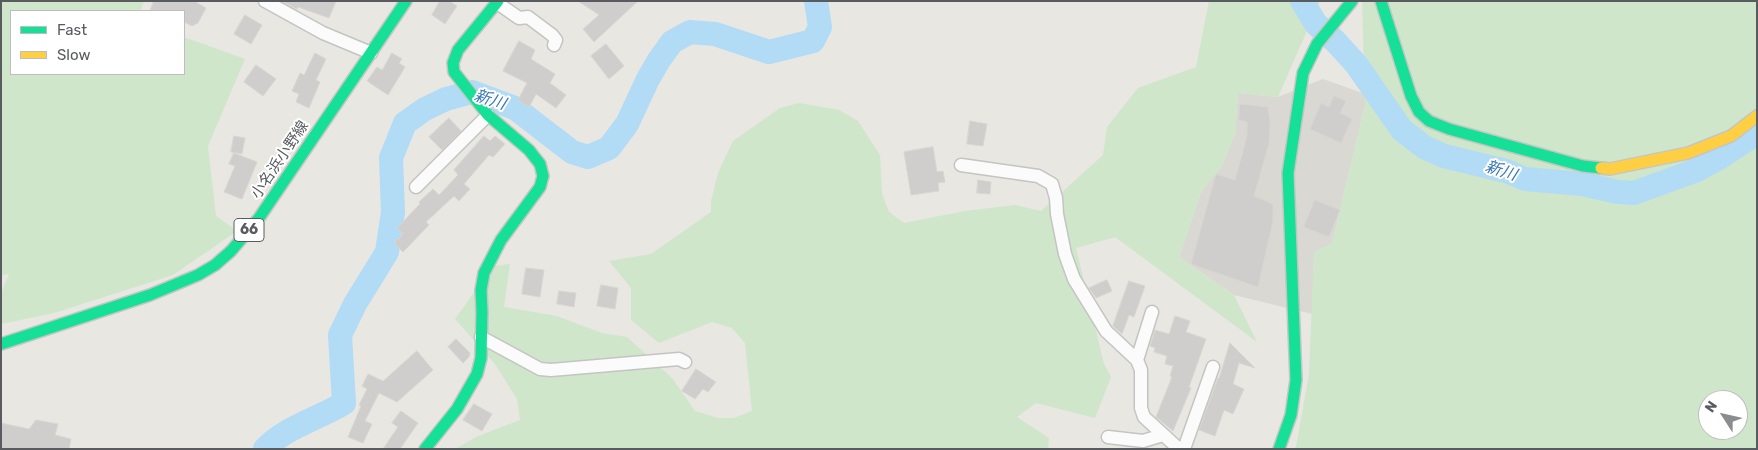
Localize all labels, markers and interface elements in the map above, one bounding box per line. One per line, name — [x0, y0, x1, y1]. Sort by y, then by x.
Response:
legend — [10, 10, 185, 75]
text: Fast — [57, 21, 87, 39]
text: Slow — [57, 46, 90, 64]
water label: 新川 — [472, 86, 508, 114]
street label: 小名浜小野線 — [247, 118, 313, 202]
water label: 新川 — [1483, 157, 1519, 185]
road number: 66 — [234, 218, 264, 242]
north arrow — [1698, 390, 1748, 440]
text: N — [1701, 398, 1721, 416]

